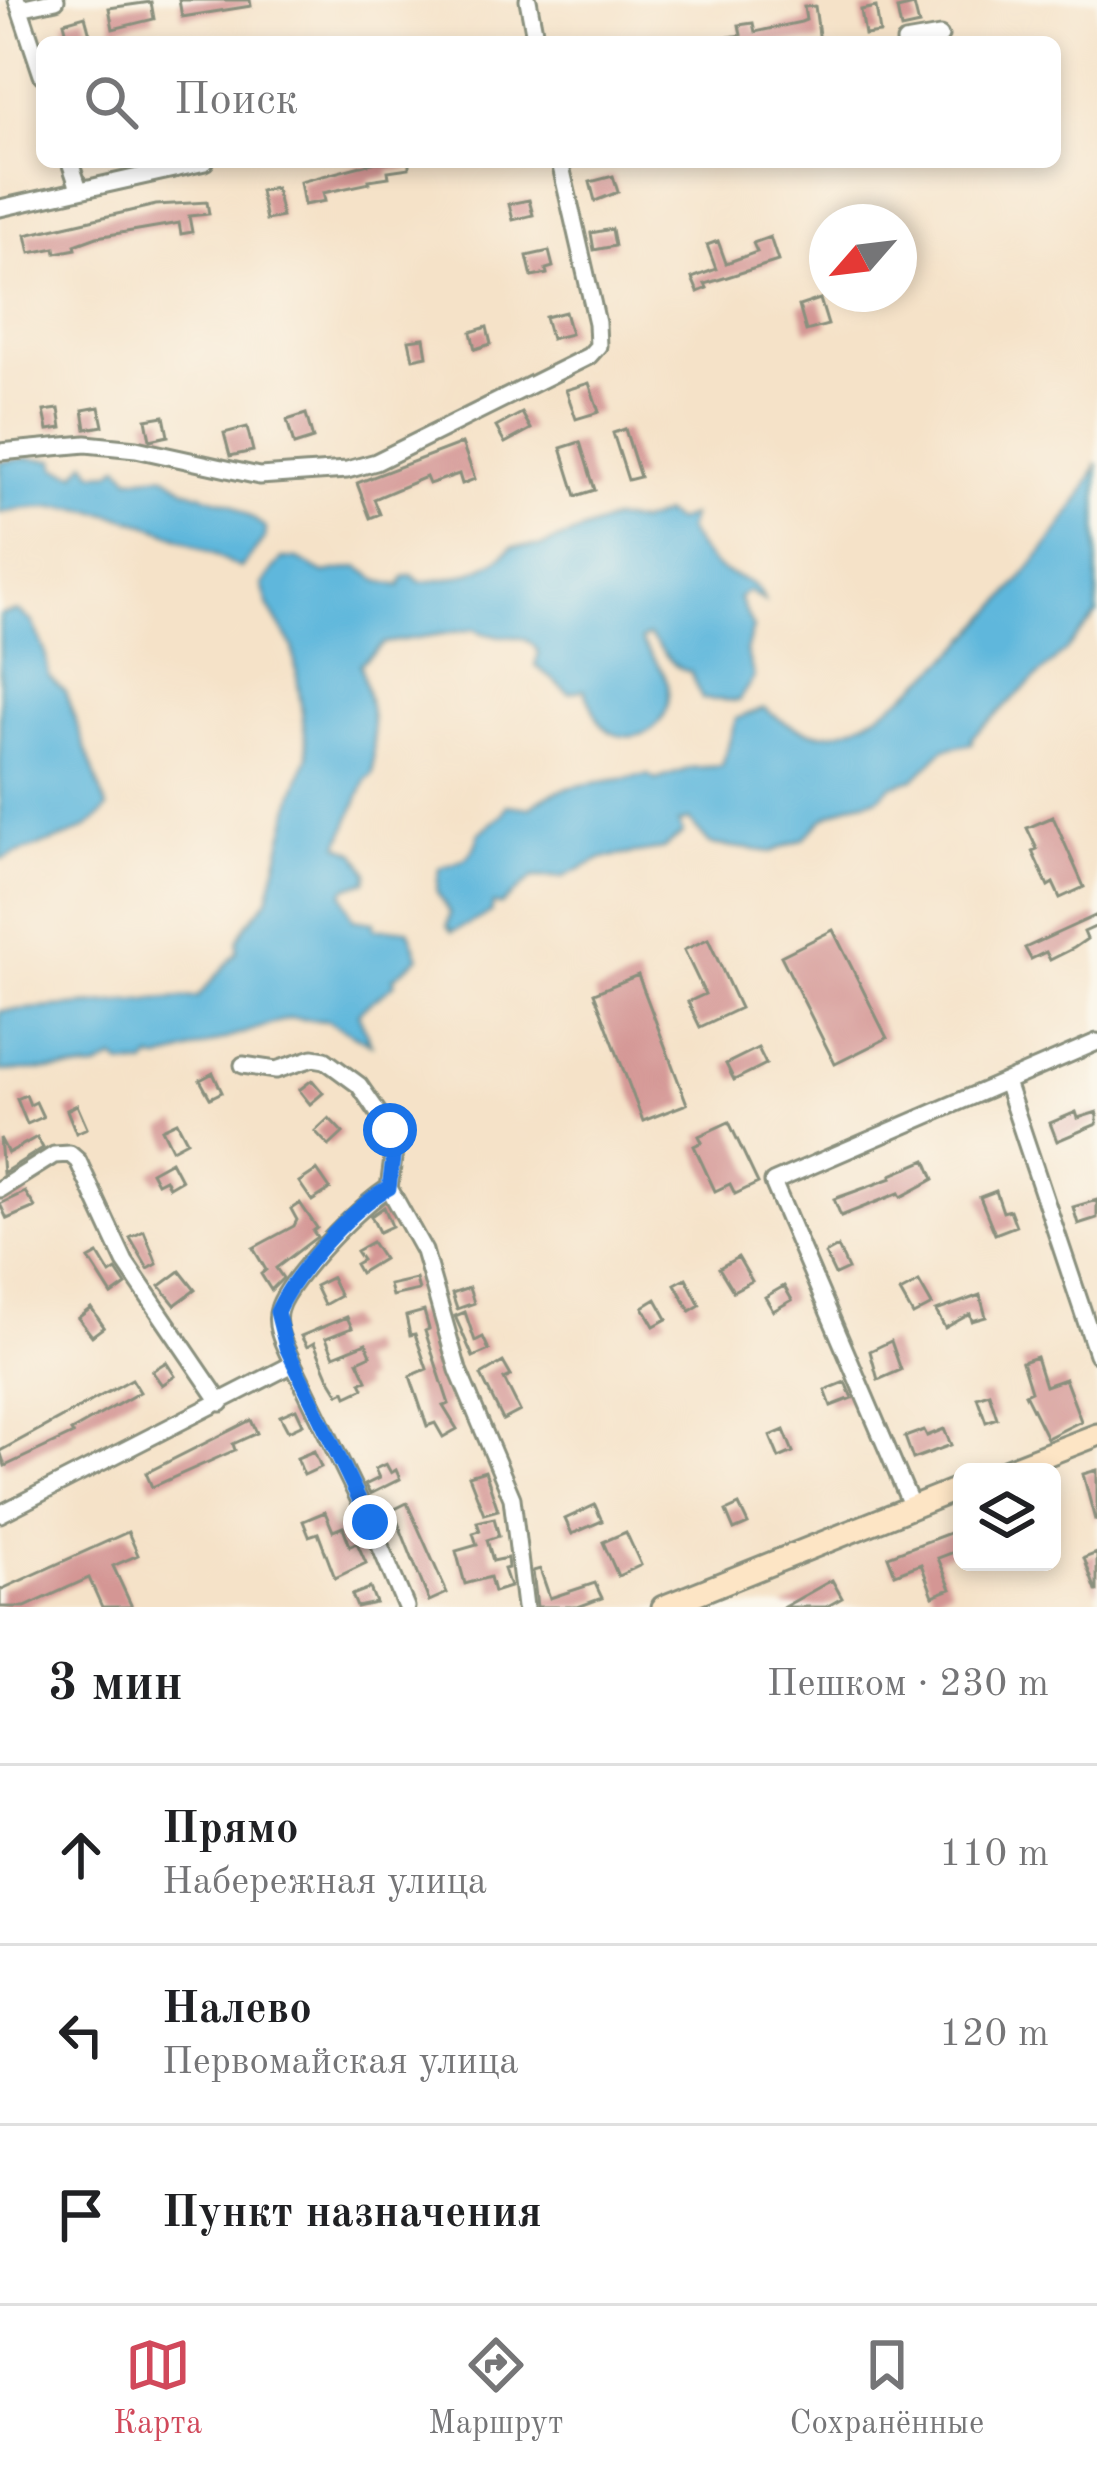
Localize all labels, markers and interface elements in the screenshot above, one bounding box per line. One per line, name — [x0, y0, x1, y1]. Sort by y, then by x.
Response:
search box — [36, 36, 1061, 168]
icon: search — [78, 69, 144, 135]
text: Поиск — [174, 79, 298, 124]
north arrow — [809, 204, 917, 312]
route start — [363, 1103, 417, 1157]
map controls — [953, 1463, 1061, 1571]
button: layers — [953, 1463, 1061, 1571]
route end — [343, 1495, 397, 1549]
text: 3 мин — [48, 1660, 183, 1711]
text: Пешком · 230 m — [767, 1665, 1049, 1704]
text: Прямо — [162, 1808, 299, 1853]
icon: ahead — [48, 1822, 114, 1888]
text: 110 m — [939, 1835, 1049, 1874]
text: Набережная улица — [162, 1863, 487, 1902]
text: Налево — [162, 1988, 312, 2033]
icon: left — [48, 2002, 114, 2068]
text: 120 m — [939, 2015, 1049, 2054]
text: Первомайская улица — [162, 2043, 518, 2082]
icon: arrive — [48, 2182, 114, 2248]
text: Пункт назначения — [162, 2192, 542, 2237]
tab: Карта — [113, 2332, 202, 2445]
tab: Маршрут — [428, 2332, 564, 2445]
tab: Сохранённые — [789, 2332, 984, 2445]

